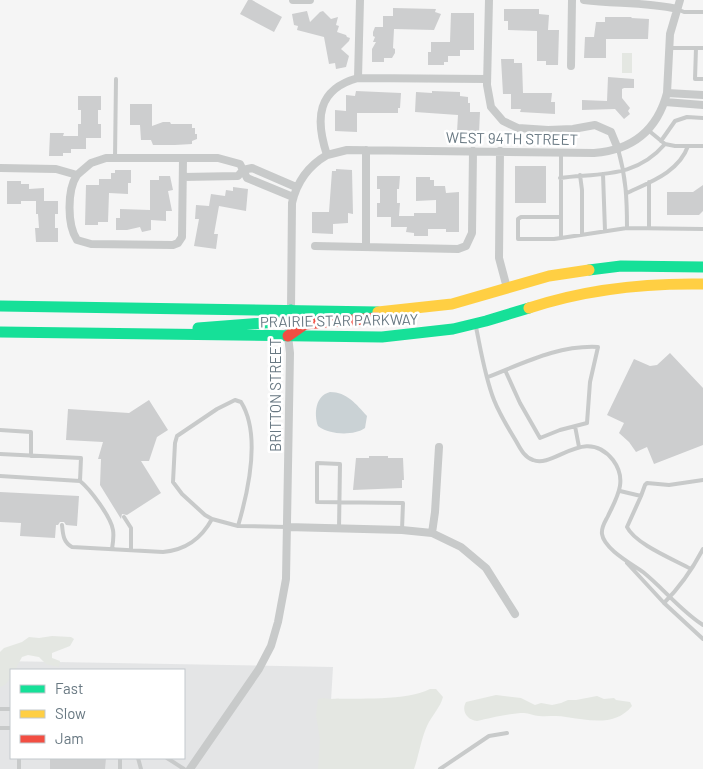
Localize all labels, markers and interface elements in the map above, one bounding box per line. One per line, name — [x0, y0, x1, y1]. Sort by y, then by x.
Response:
street label: WEST 94TH STREET — [446, 128, 578, 148]
street label: PRAIRIE STAR PARKWAY — [260, 310, 418, 330]
street label: BRITTON STREET — [266, 338, 284, 452]
legend — [10, 669, 185, 759]
text: Fast — [55, 679, 83, 697]
text: Slow — [55, 704, 86, 722]
text: Jam — [55, 729, 84, 747]

